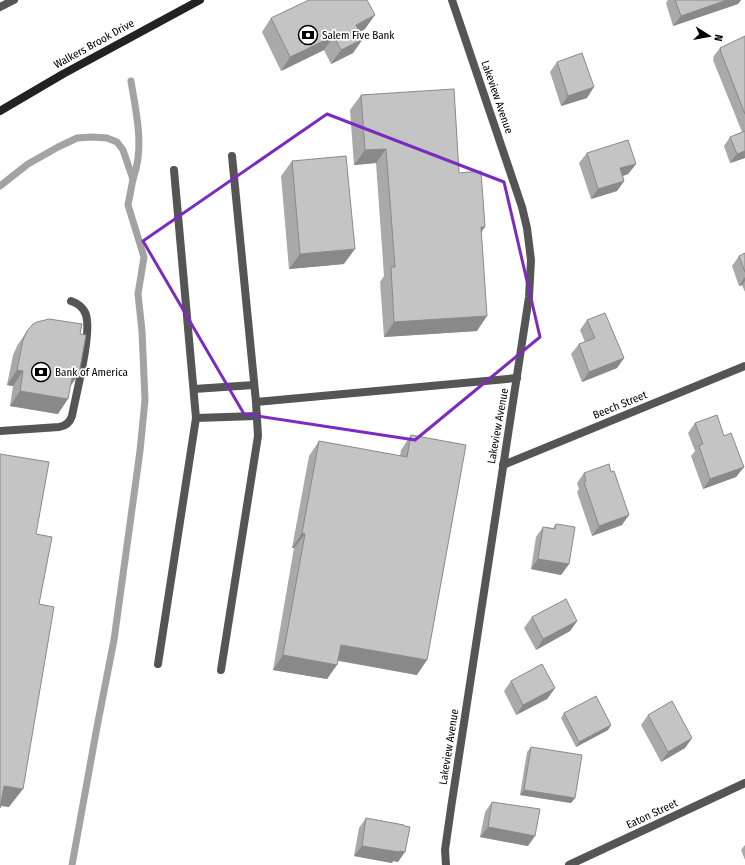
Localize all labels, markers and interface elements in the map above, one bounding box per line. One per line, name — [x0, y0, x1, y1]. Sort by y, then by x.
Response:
north arrow — [689, 16, 729, 56]
street label: Walkers Brook Drive — [52, 17, 136, 71]
bank icon: Salem Five Bank — [297, 24, 319, 46]
place label: Salem Five Bank — [322, 29, 395, 42]
text: N — [711, 33, 725, 42]
street label: Lakeview Avenue — [478, 59, 516, 135]
bank icon: Bank of America — [30, 361, 52, 383]
place label: Bank of America — [55, 366, 128, 379]
street label: Lakeview Avenue — [485, 387, 511, 465]
street label: Beech Street — [591, 388, 649, 422]
street label: Lakeview Avenue — [437, 708, 461, 786]
street label: Eaton Street — [624, 796, 680, 832]

